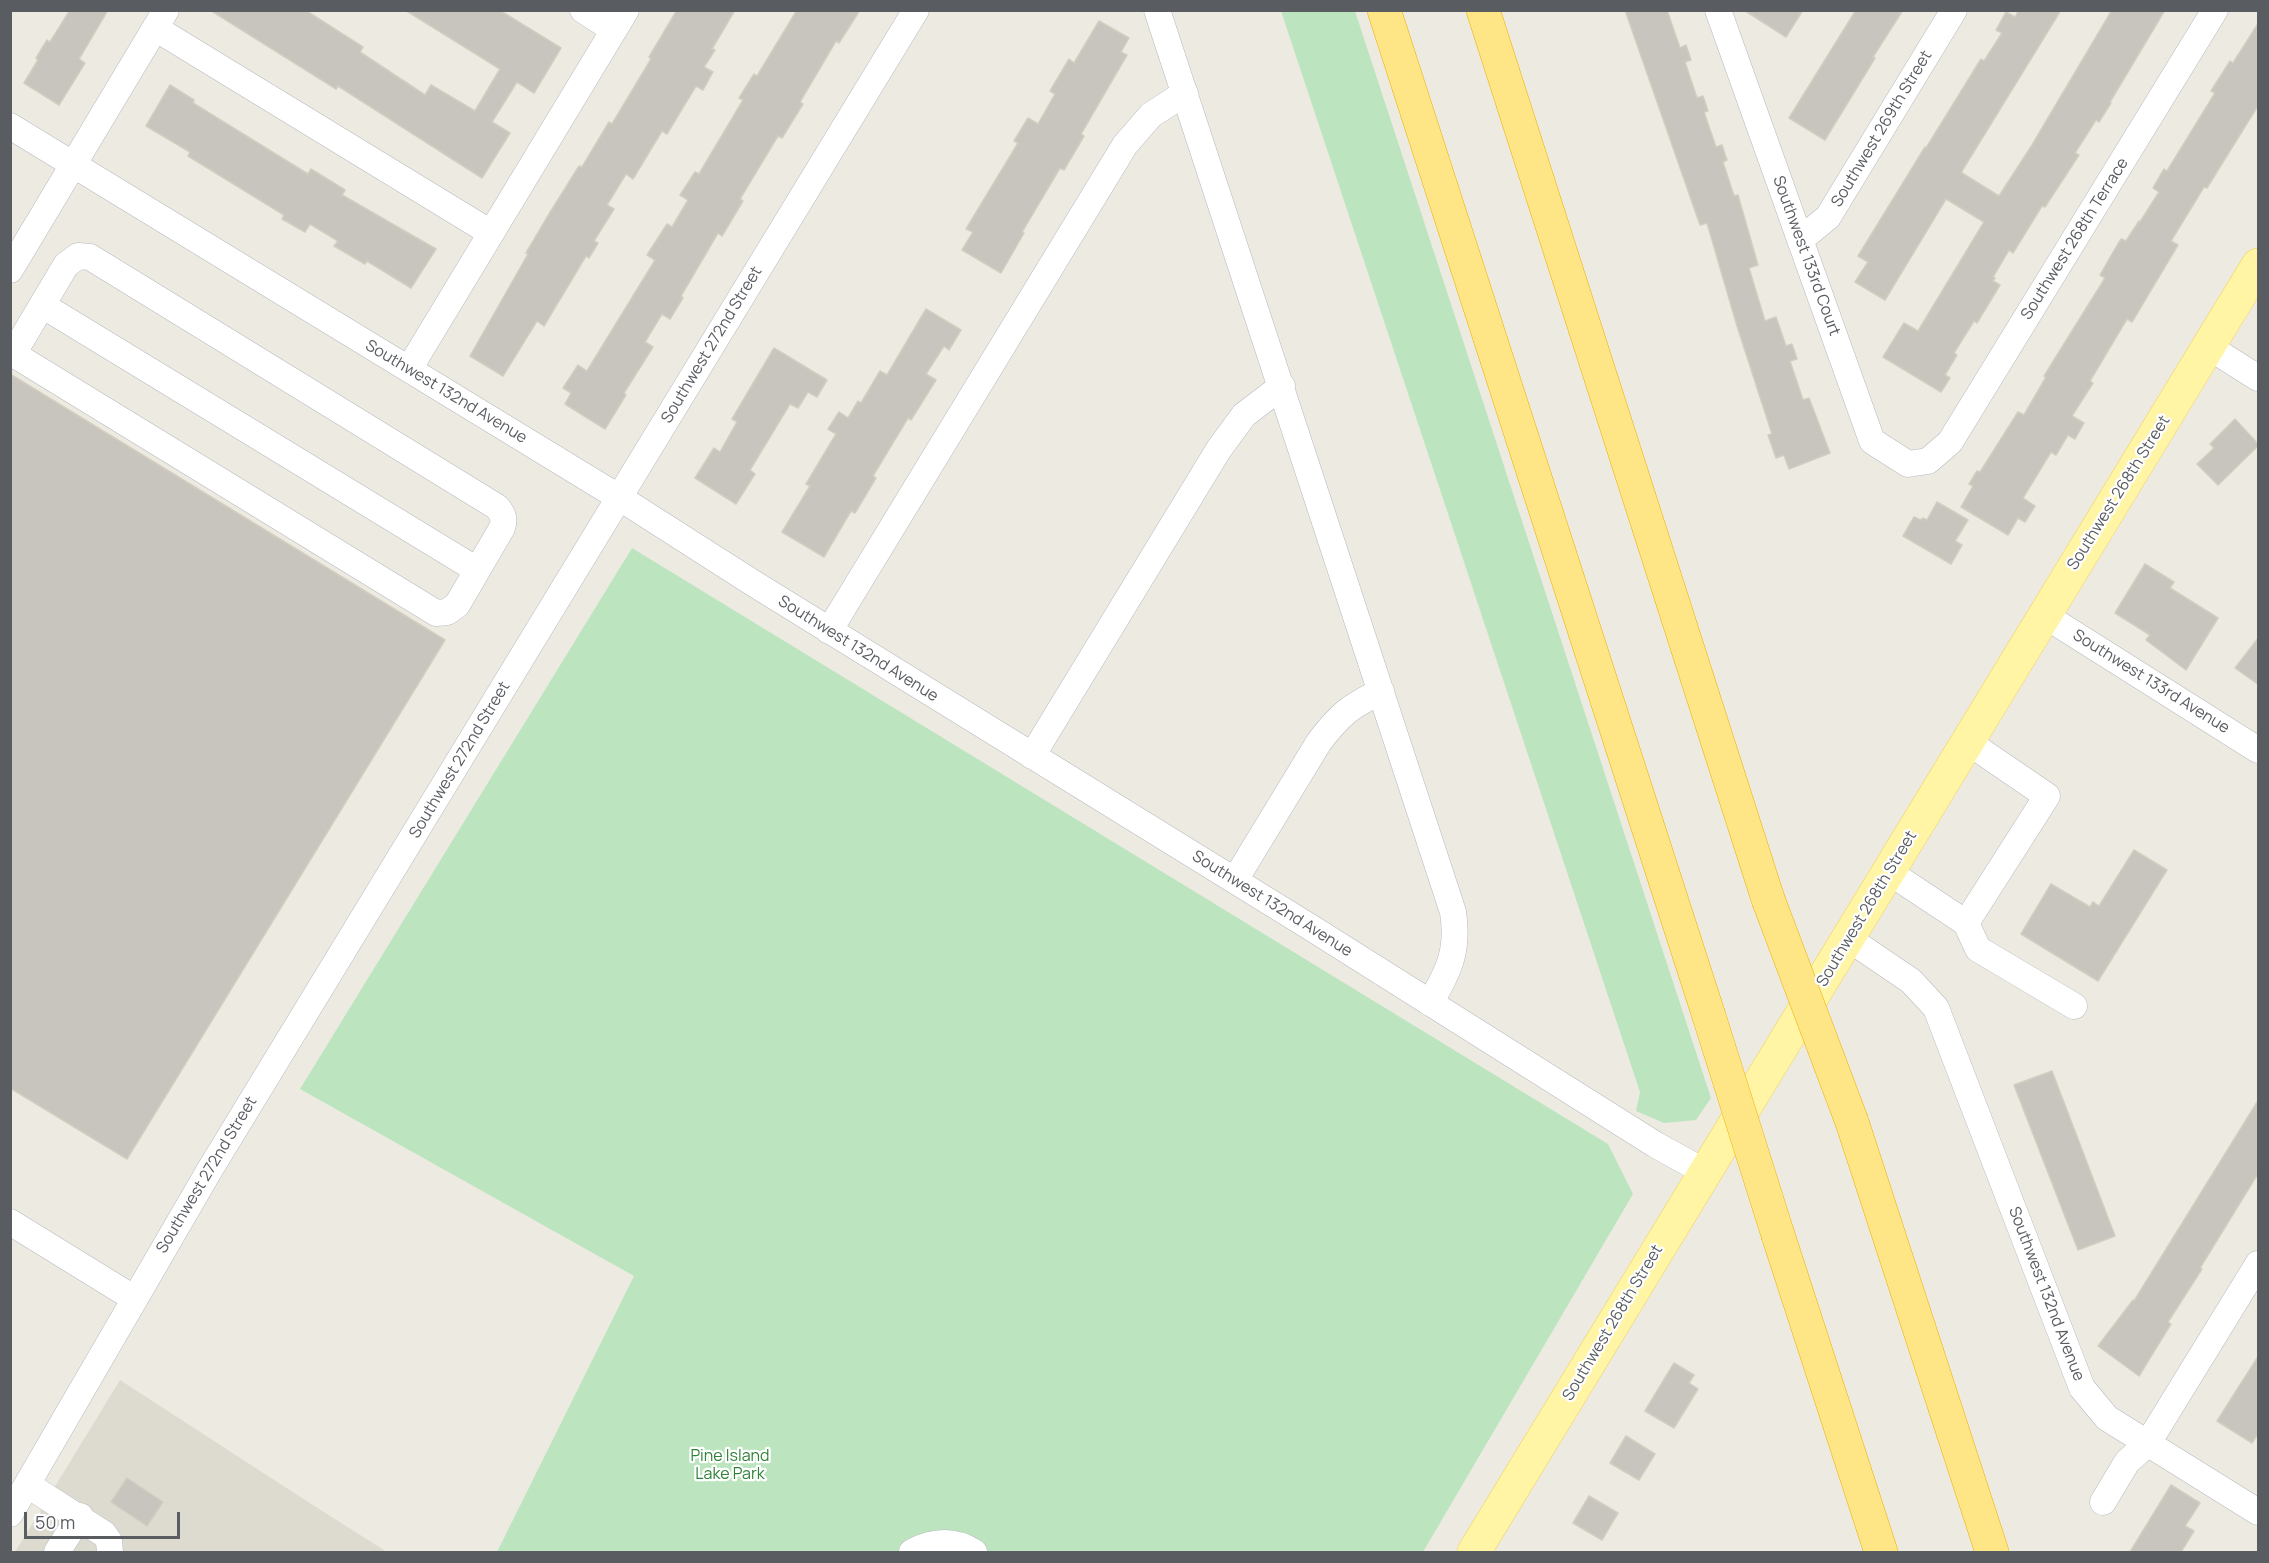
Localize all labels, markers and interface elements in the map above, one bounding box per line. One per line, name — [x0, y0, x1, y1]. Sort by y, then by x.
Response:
street label: Southwest 269th Street — [1828, 47, 1936, 211]
street label: Southwest 268th Terrace — [2017, 155, 2133, 323]
street label: Southwest 133rd Court — [1768, 173, 1844, 339]
street label: Southwest 272nd Street — [658, 263, 766, 427]
street label: Southwest 132nd Avenue — [362, 336, 530, 448]
street label: Southwest 268th Street — [2064, 412, 2174, 574]
street label: Southwest 132nd Avenue — [774, 592, 942, 706]
street label: Southwest 133rd Avenue — [2069, 626, 2233, 738]
street label: Southwest 272nd Street — [406, 678, 514, 842]
street label: Southwest 268th Street — [1813, 828, 1921, 990]
street label: Southwest 132nd Avenue — [1188, 847, 1356, 961]
street label: Southwest 272nd Street — [153, 1093, 261, 1257]
street label: Southwest 132nd Avenue — [2004, 1204, 2088, 1384]
street label: Southwest 268th Street — [1559, 1242, 1667, 1404]
park label: Pine Island Lake Park — [690, 1447, 770, 1485]
scale bar — [27, 1500, 183, 1538]
text: 50 m — [35, 1510, 75, 1534]

